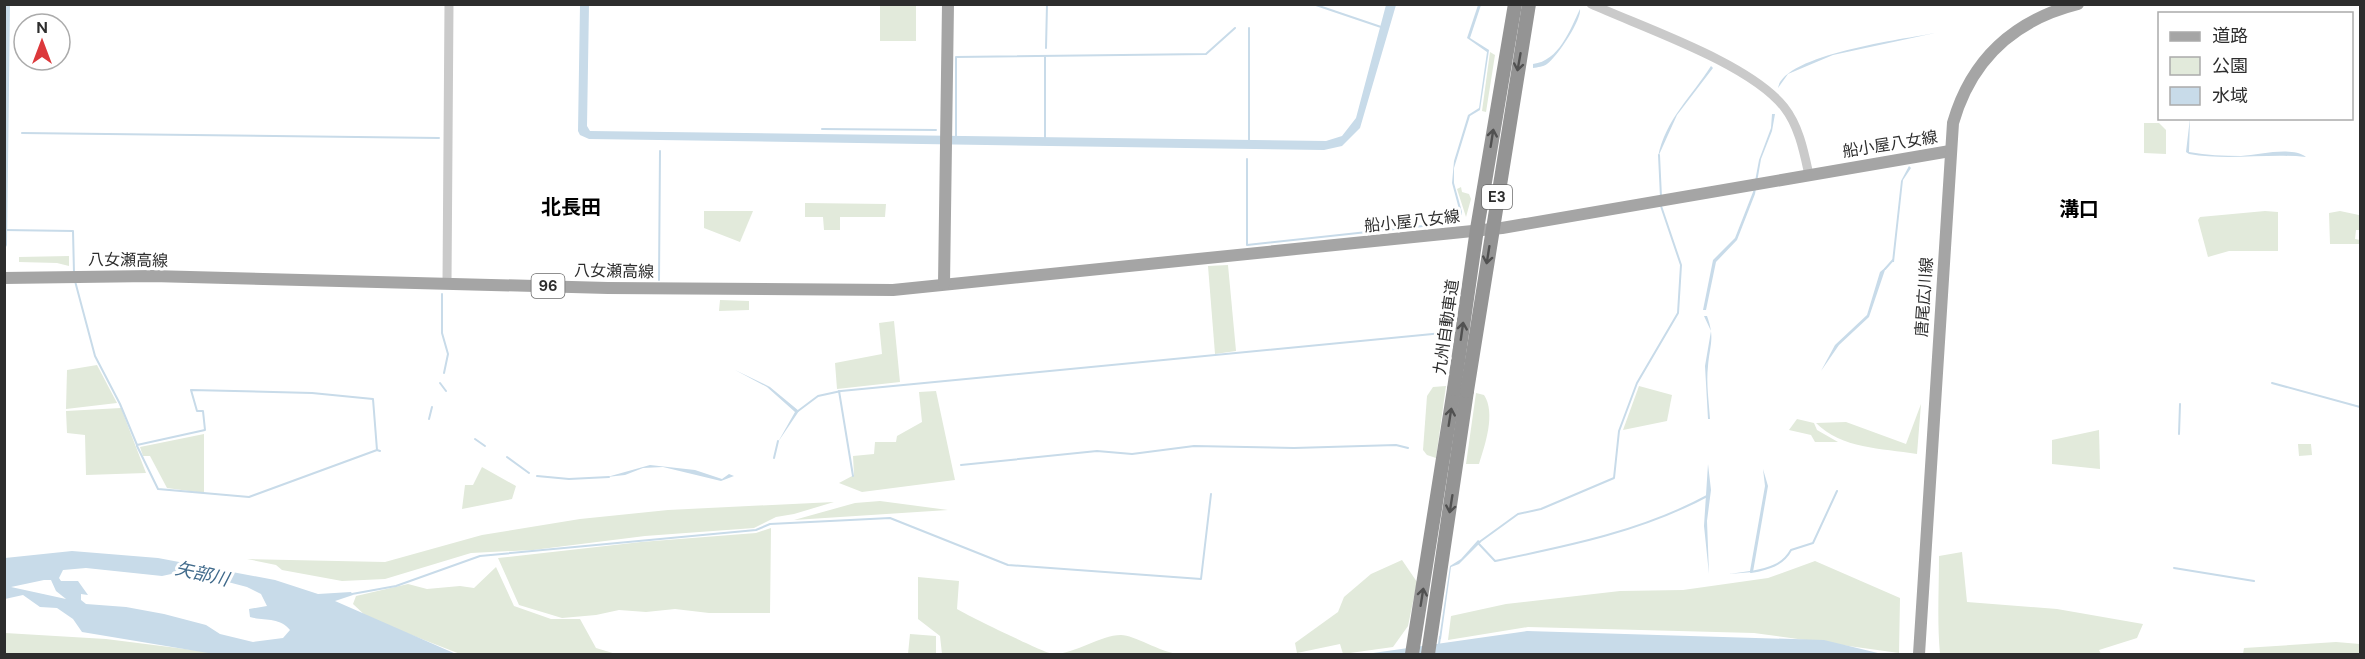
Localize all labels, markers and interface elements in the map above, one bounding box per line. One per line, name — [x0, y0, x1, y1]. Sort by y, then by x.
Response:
north arrow — [12, 12, 72, 72]
legend — [2158, 12, 2353, 120]
text: N — [36, 17, 48, 38]
text: 道路 — [2212, 24, 2248, 48]
one-way arrow — [1513, 52, 1524, 71]
text: 公園 — [2212, 54, 2248, 78]
text: 水域 — [2212, 84, 2248, 108]
street label: 船小屋八女線 — [1841, 126, 1939, 162]
one-way arrow — [1486, 129, 1497, 148]
road number: E3 — [1482, 185, 1512, 209]
district label: 北長田 — [541, 194, 601, 220]
district label: 溝口 — [2059, 196, 2099, 222]
street label: 船小屋八女線 — [1363, 206, 1461, 236]
one-way arrow — [1483, 244, 1494, 264]
street label: 八女瀬高線 — [88, 249, 168, 271]
street label: 唐尾広川線 — [1911, 256, 1937, 338]
street label: 八女瀬高線 — [574, 260, 654, 282]
road number: 96 — [532, 274, 564, 298]
street label: 九州自動車道 — [1429, 278, 1463, 376]
one-way arrow — [1457, 321, 1468, 341]
one-way arrow — [1444, 407, 1455, 427]
one-way arrow — [1446, 494, 1457, 513]
water label: 矢部川 — [173, 556, 233, 592]
one-way arrow — [1417, 588, 1428, 607]

